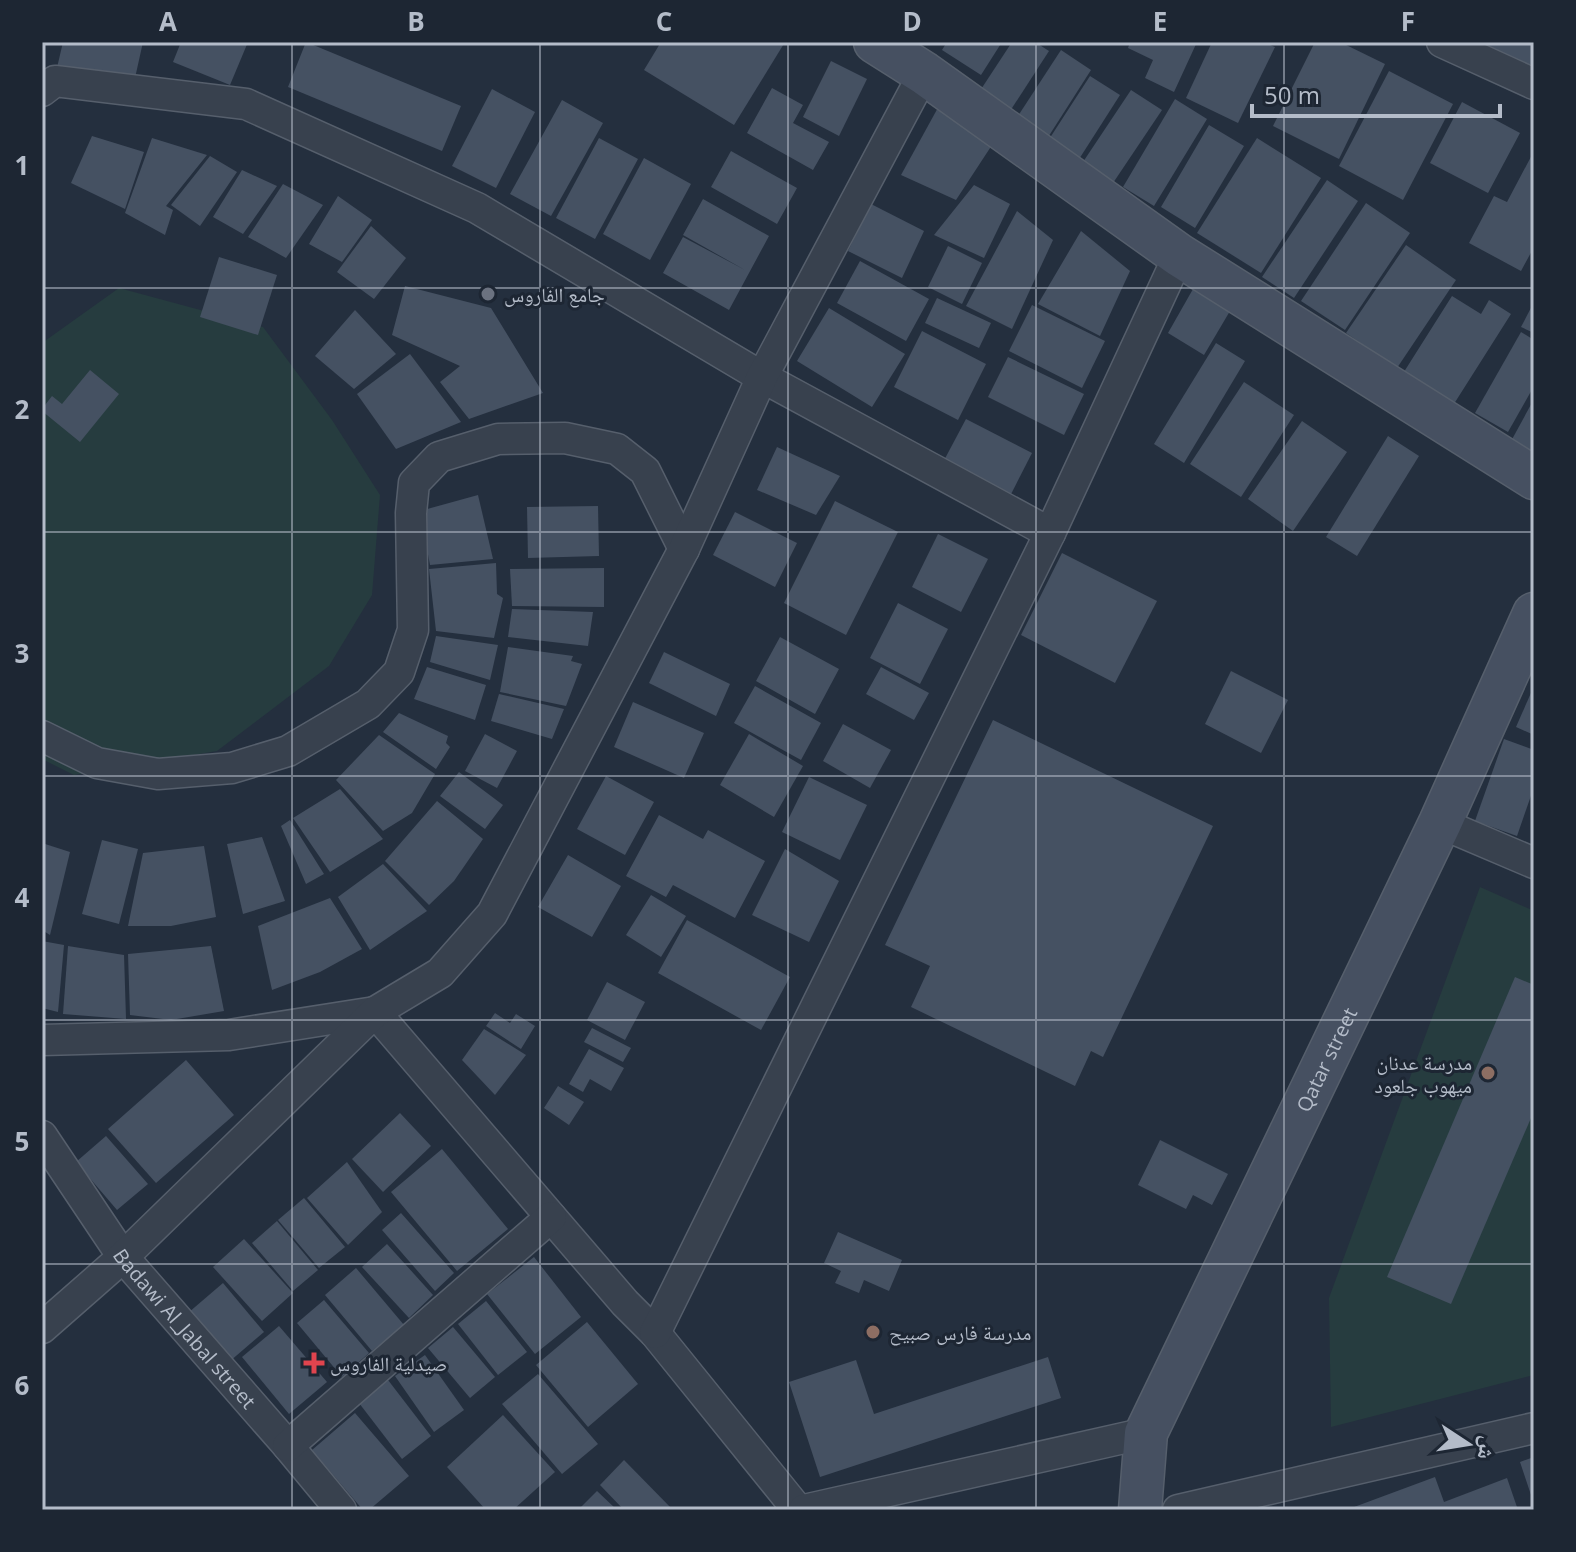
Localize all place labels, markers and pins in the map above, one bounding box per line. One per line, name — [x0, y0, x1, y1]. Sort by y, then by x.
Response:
place label: جامع الفاروس — [504, 281, 605, 308]
marker: جامع الفاروس — [479, 285, 497, 303]
place label: مدرسة عدنان ميهوب جلعود — [1375, 1049, 1472, 1099]
marker: مدرسة عدنان ميهوب جلعود — [1479, 1064, 1497, 1082]
place label: مدرسة فارس صبيح — [889, 1319, 1031, 1346]
marker: مدرسة فارس صبيح — [864, 1323, 882, 1341]
place label: صيدلية الفاروس — [330, 1350, 447, 1377]
marker: صيدلية الفاروس — [305, 1354, 323, 1372]

